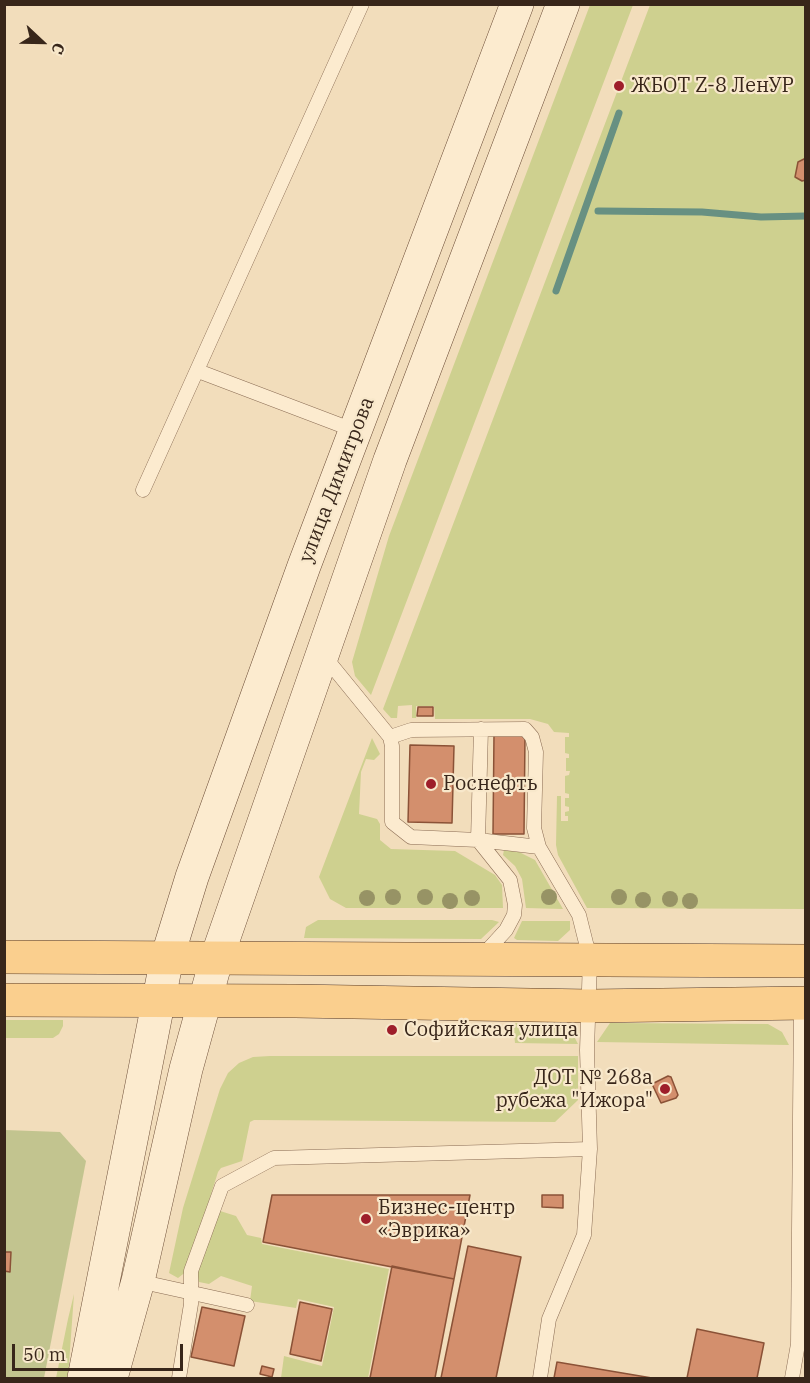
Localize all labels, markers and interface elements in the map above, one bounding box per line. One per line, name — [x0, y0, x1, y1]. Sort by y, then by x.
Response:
north arrow — [12, 12, 72, 72]
text: С — [47, 40, 70, 57]
place label: ЖБОТ Z-8 ЛенУР — [631, 74, 794, 98]
marker: ЖБОТ Z-8 ЛенУР — [612, 79, 626, 93]
street label: улица Димитрова — [294, 394, 380, 566]
place label: Роснефть — [443, 772, 538, 796]
marker: Роснефть — [424, 777, 438, 791]
place label: Софийская улица — [404, 1018, 578, 1042]
marker: Софийская улица — [385, 1023, 399, 1037]
place label: ДОТ № 268а рубежа "Ижора" — [495, 1066, 653, 1113]
marker: ДОТ № 268а рубежа "Ижора" — [658, 1082, 672, 1096]
place label: Бизнес-центр «Эврика» — [378, 1196, 515, 1243]
marker: Бизнес-центр «Эврика» — [359, 1212, 373, 1226]
scale bar — [15, 1332, 186, 1370]
text: 50 m — [23, 1343, 66, 1366]

